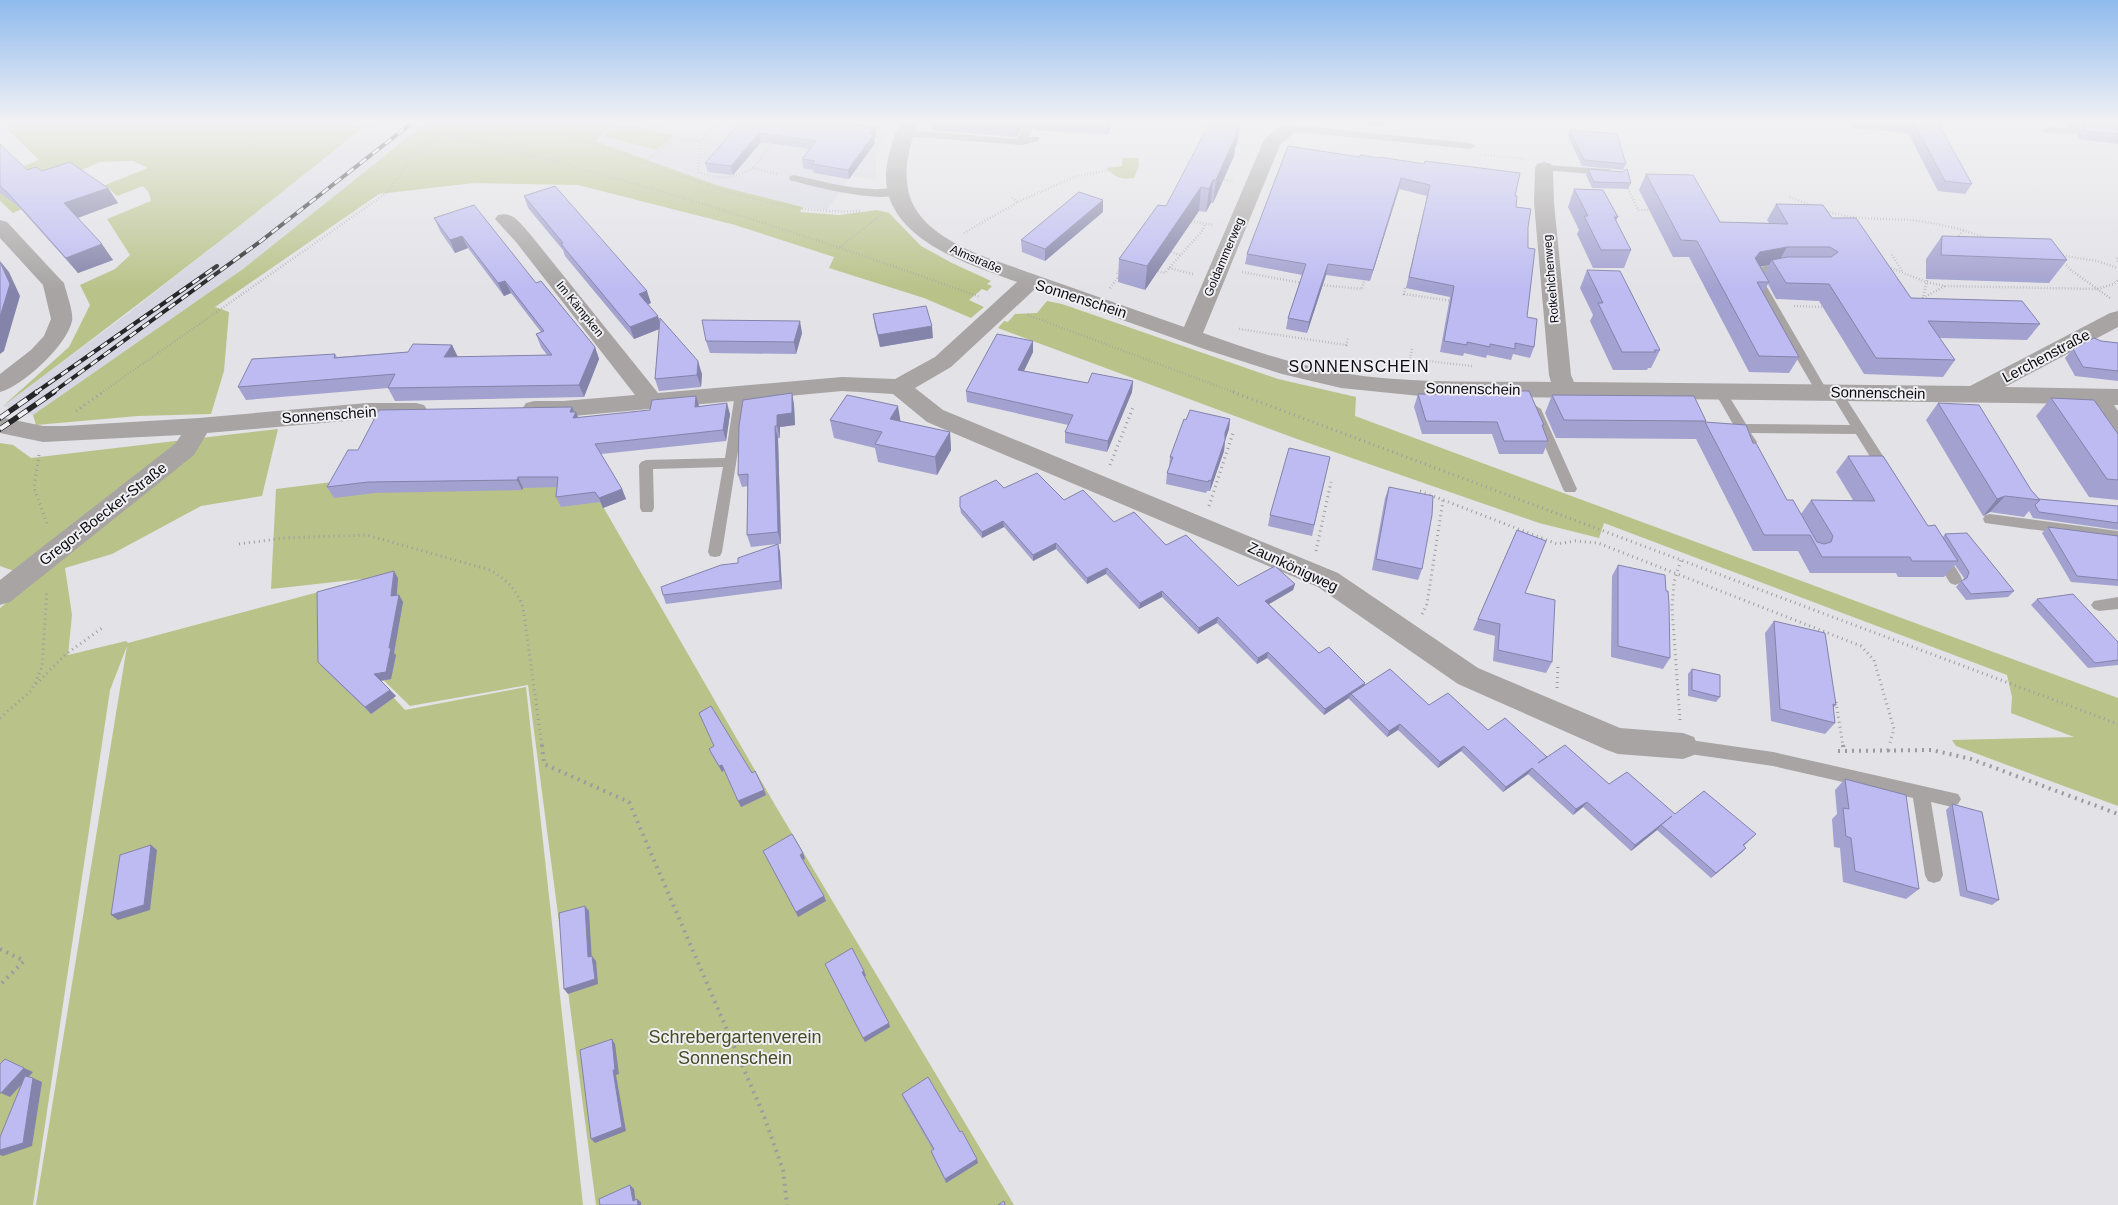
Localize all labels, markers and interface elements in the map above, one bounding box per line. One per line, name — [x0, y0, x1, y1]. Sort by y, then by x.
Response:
street label: Goldammerweg — [1201, 215, 1247, 299]
street label: Rotkehlchenweg — [1540, 234, 1562, 324]
street label: Almstraße — [948, 242, 1004, 276]
street label: Sonnenschein — [1033, 276, 1129, 321]
street label: Im Kämpken — [553, 278, 607, 340]
street label: Lerchenstraße — [1999, 325, 2092, 386]
district label: SONNENSCHEIN — [1289, 358, 1429, 375]
street label: Sonnenschein — [1425, 379, 1521, 398]
street label: Sonnenschein — [1830, 383, 1926, 402]
street label: Sonnenschein — [281, 403, 377, 426]
street label: Gregor-Boecker-Straße — [36, 459, 170, 569]
street label: Zaunkönigweg — [1245, 538, 1341, 595]
park label: Schrebergartenverein Sonnenschein — [648, 1027, 822, 1068]

